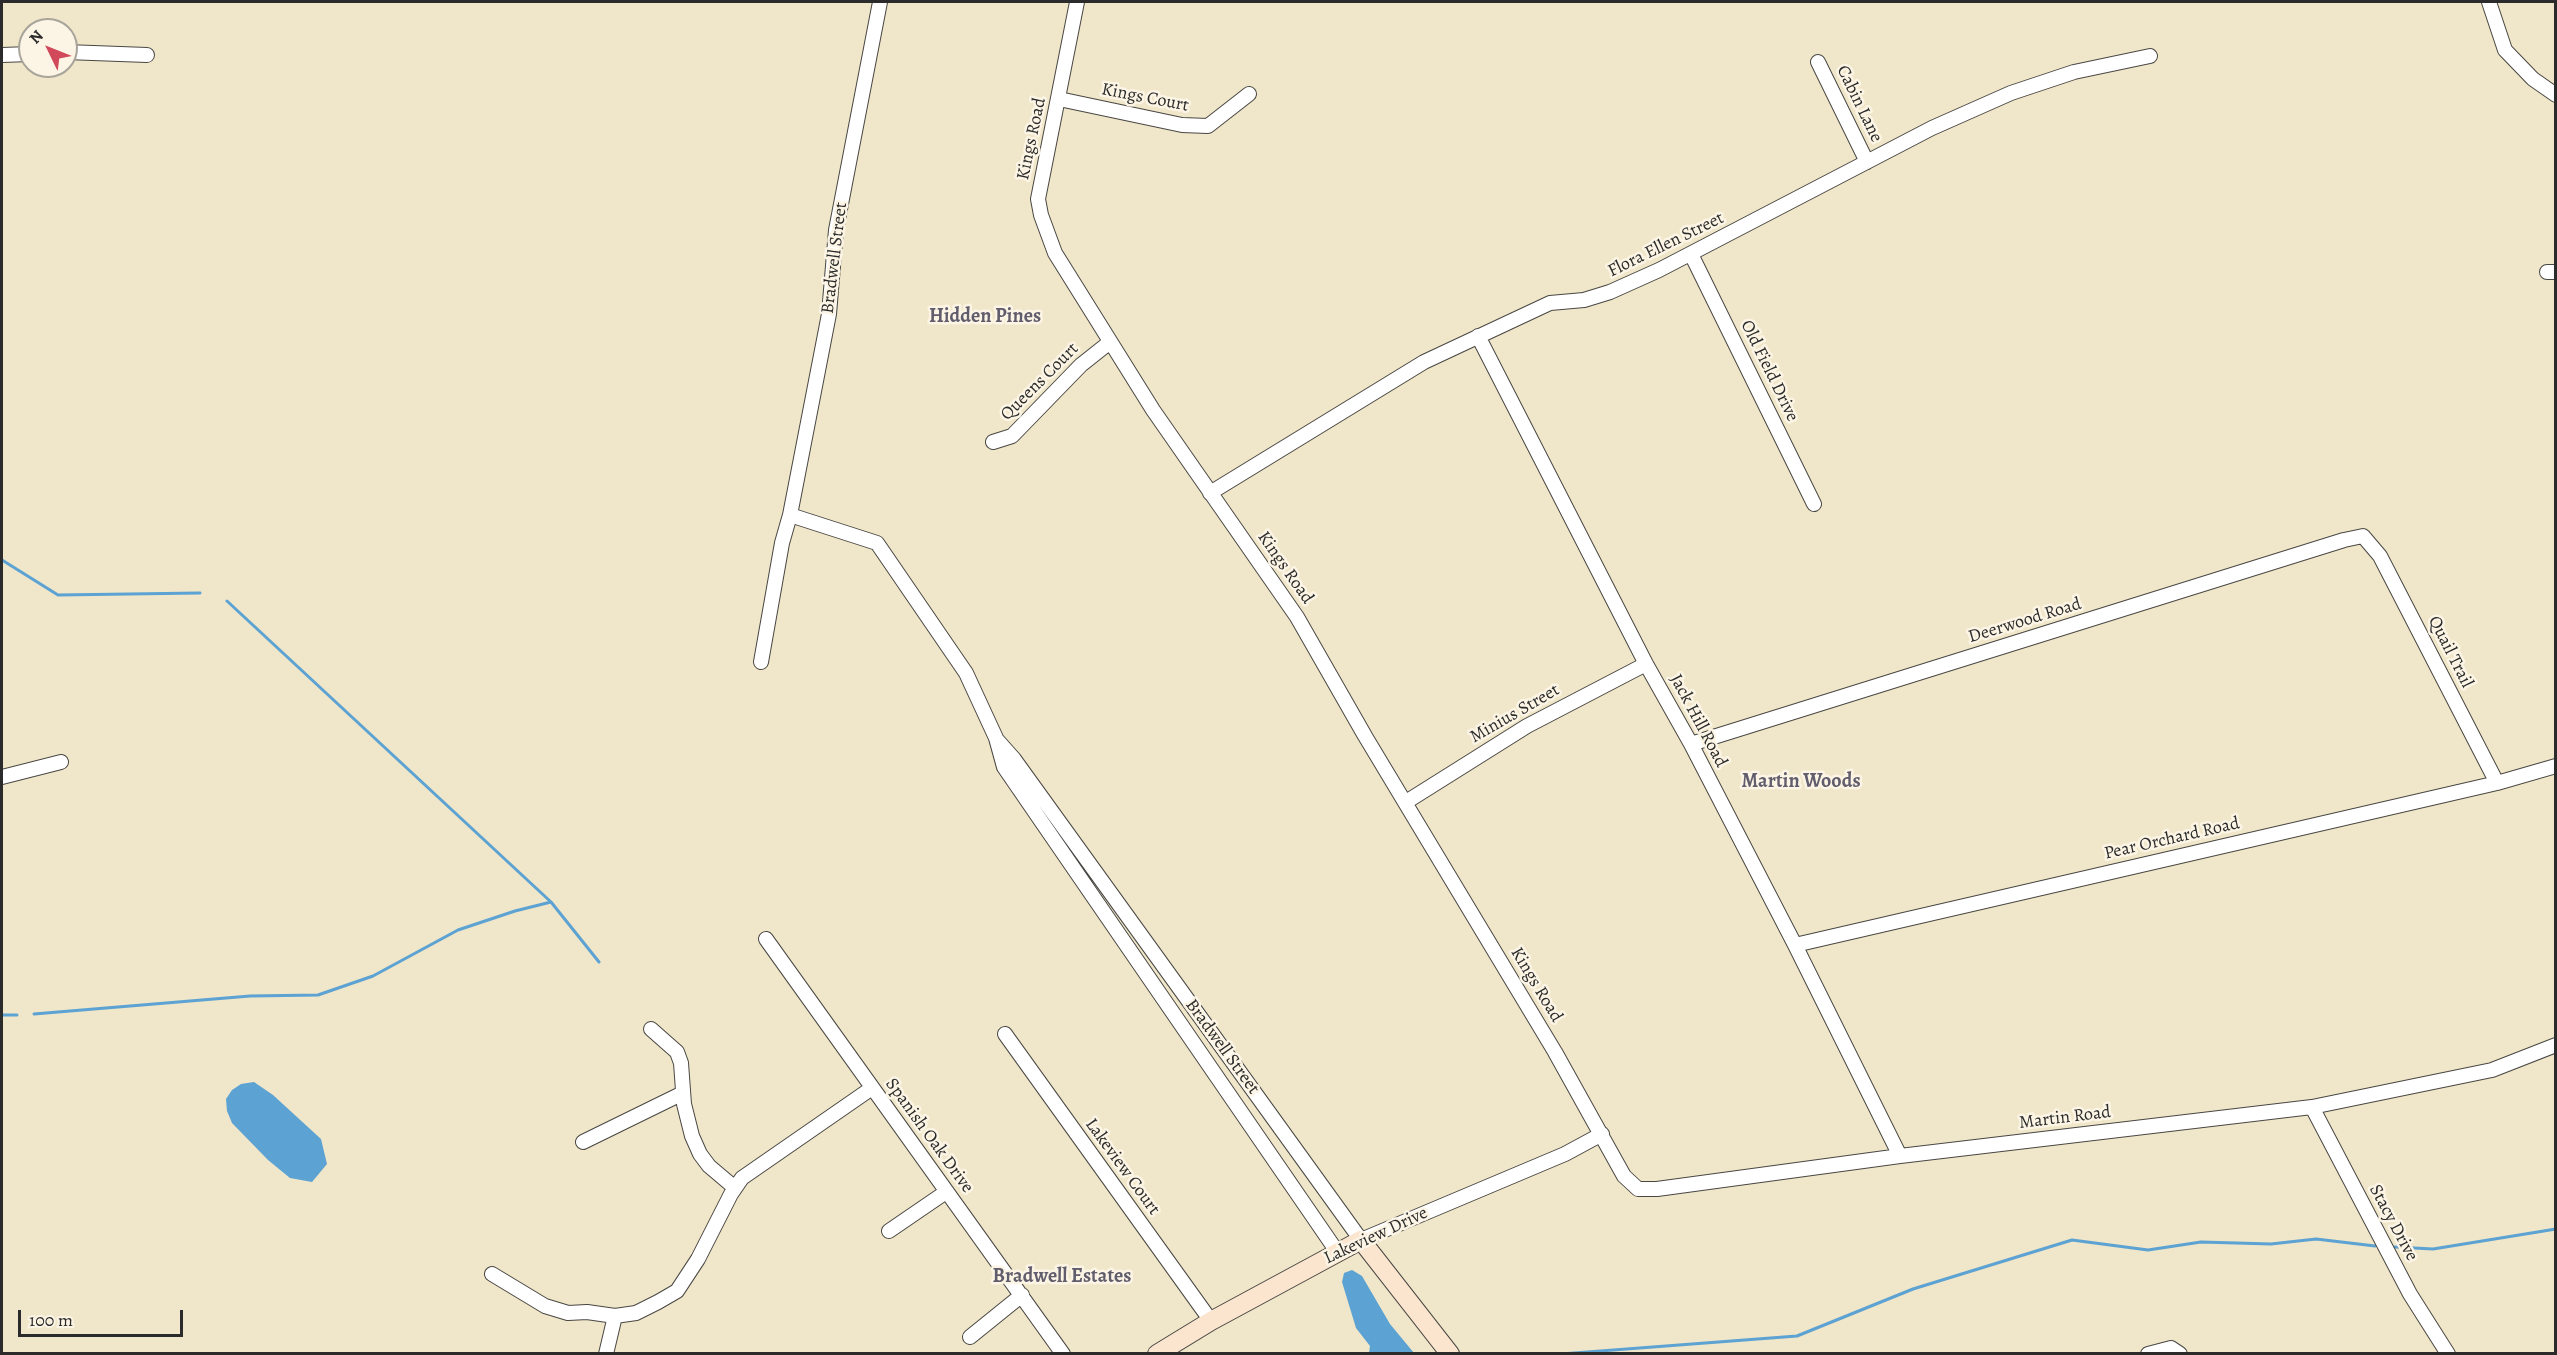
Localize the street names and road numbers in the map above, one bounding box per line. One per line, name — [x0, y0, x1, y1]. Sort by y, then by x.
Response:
street label: Cabin Lane — [1831, 62, 1887, 146]
street label: Kings Court — [1099, 79, 1191, 117]
street label: Kings Road — [1013, 96, 1051, 182]
street label: Bradwell Street — [817, 201, 853, 315]
street label: Flora Ellen Street — [1604, 208, 1728, 282]
street label: Old Field Drive — [1735, 317, 1803, 425]
street label: Queens Court — [996, 338, 1084, 426]
street label: Kings Road — [1252, 528, 1318, 608]
street label: Deerwood Road — [1966, 594, 2084, 648]
street label: Quail Trail — [2423, 613, 2477, 691]
street label: Jack Hill Road — [1664, 671, 1732, 771]
street label: Minius Street — [1466, 680, 1564, 748]
street label: Pear Orchard Road — [2102, 813, 2242, 865]
street label: Kings Road — [1505, 944, 1567, 1026]
street label: Bradwell Street — [1180, 995, 1264, 1099]
street label: Spanish Oak Drive — [880, 1074, 978, 1198]
street label: Martin Road — [2018, 1102, 2112, 1134]
street label: Lakeview Court — [1080, 1115, 1164, 1219]
street label: Stacy Drive — [2364, 1181, 2422, 1265]
street label: Lakeview Drive — [1321, 1203, 1431, 1269]

